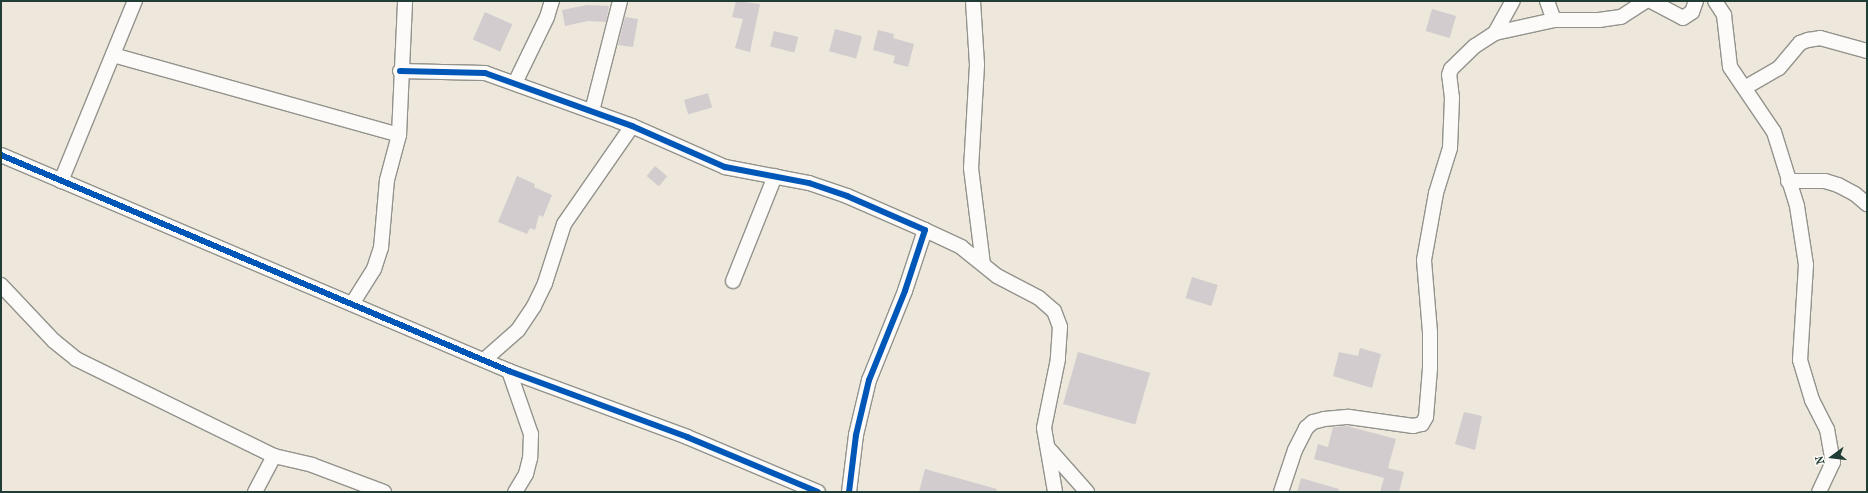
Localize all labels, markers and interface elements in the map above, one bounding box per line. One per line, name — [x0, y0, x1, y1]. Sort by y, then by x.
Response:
north arrow — [1812, 437, 1852, 477]
text: N — [1813, 455, 1827, 466]

